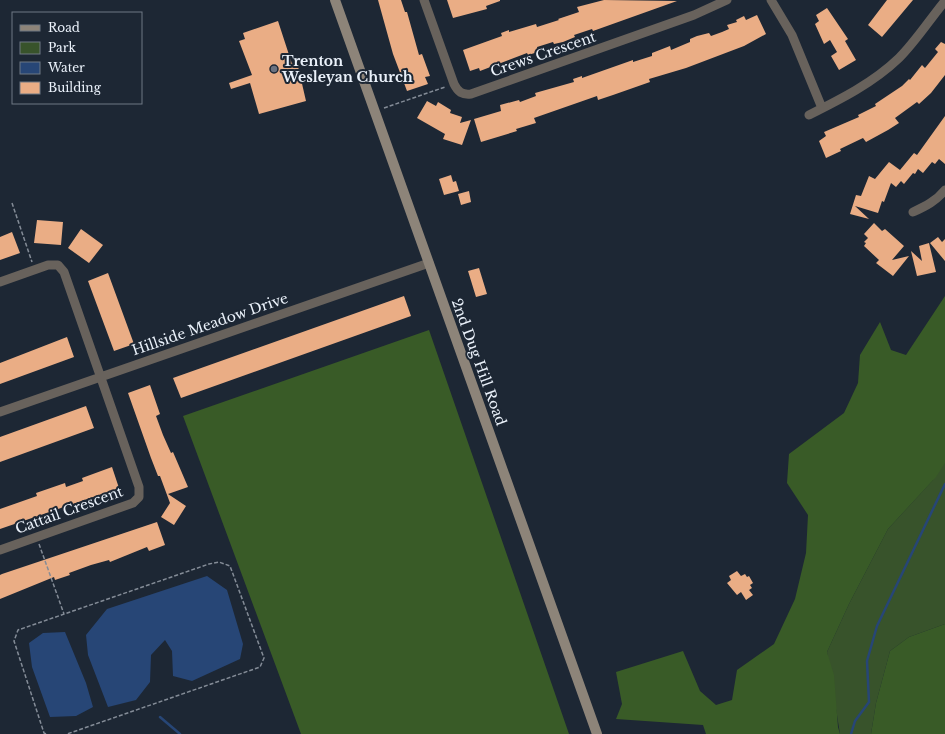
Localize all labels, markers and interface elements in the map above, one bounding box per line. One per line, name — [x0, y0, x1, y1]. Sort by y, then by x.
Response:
legend — [12, 12, 142, 104]
text: Road — [48, 20, 80, 35]
street label: Crews Crescent — [488, 27, 599, 80]
text: Park — [48, 40, 76, 55]
place label: Trenton Wesleyan Church — [281, 52, 413, 86]
text: Water — [47, 60, 85, 75]
marker: Trenton Wesleyan Church — [269, 64, 279, 74]
text: Building — [48, 80, 102, 95]
street label: Hillside Meadow Drive — [130, 289, 290, 359]
street label: 2nd Dug Hill Road — [448, 296, 511, 428]
street label: Cattail Crescent — [13, 482, 126, 538]

